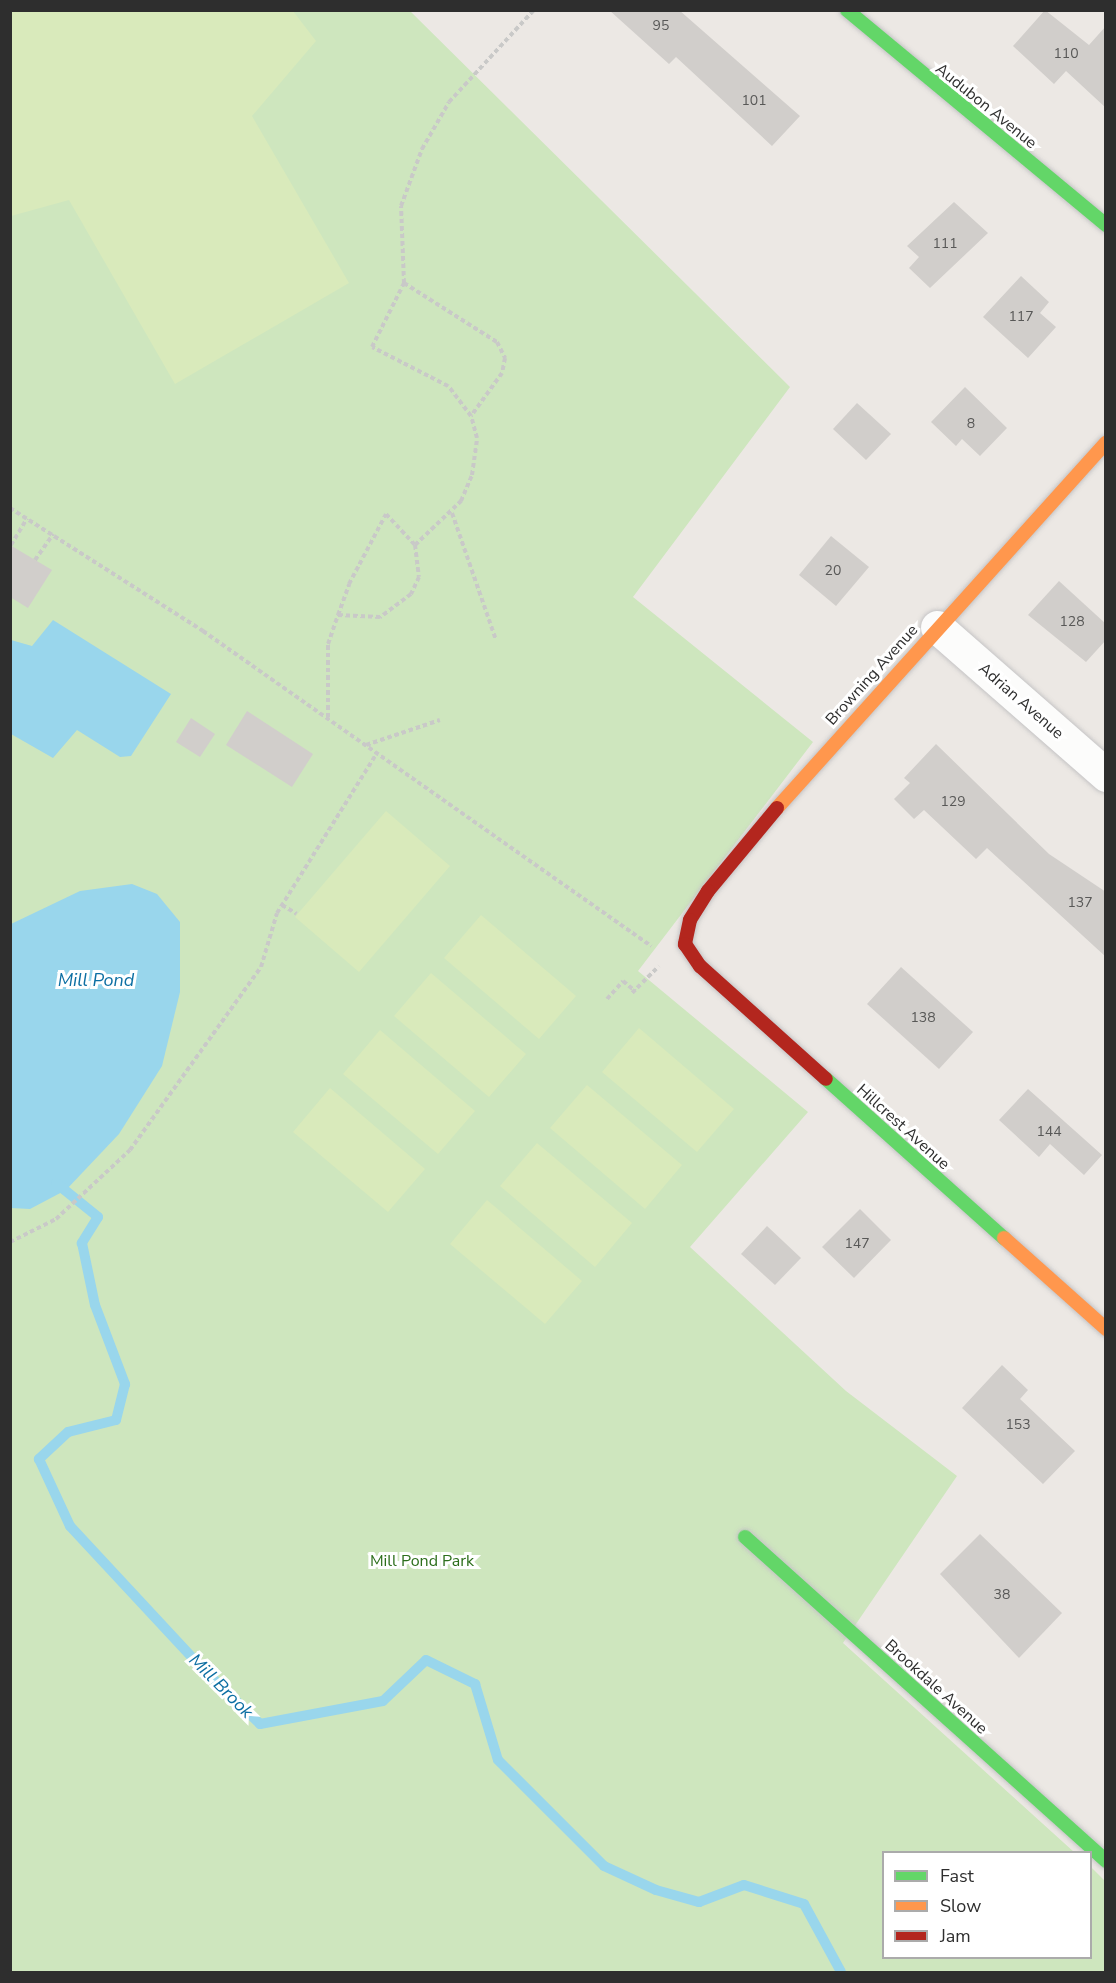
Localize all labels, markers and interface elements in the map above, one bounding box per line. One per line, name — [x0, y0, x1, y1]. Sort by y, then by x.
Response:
house number: 95 — [653, 18, 669, 34]
house number: 110 — [1053, 46, 1079, 62]
street label: Audubon Avenue — [931, 59, 1041, 153]
house number: 101 — [741, 93, 767, 109]
house number: 111 — [932, 236, 958, 252]
house number: 117 — [1008, 309, 1034, 325]
house number: 8 — [967, 416, 975, 432]
house number: 20 — [825, 563, 841, 579]
house number: 128 — [1059, 614, 1085, 630]
street label: Browning Avenue — [822, 621, 922, 729]
street label: Adrian Avenue — [975, 659, 1067, 743]
house number: 129 — [940, 794, 966, 810]
house number: 137 — [1067, 895, 1093, 911]
water label: Mill Pond — [58, 969, 134, 991]
house number: 138 — [910, 1010, 936, 1026]
street label: Hillcrest Avenue — [853, 1080, 953, 1174]
house number: 144 — [1036, 1124, 1062, 1140]
house number: 147 — [844, 1236, 870, 1252]
house number: 153 — [1005, 1417, 1031, 1433]
park label: Mill Pond Park — [370, 1551, 474, 1571]
house number: 38 — [994, 1587, 1010, 1603]
street label: Brookdale Avenue — [881, 1636, 991, 1738]
water label: Mill Brook — [184, 1649, 258, 1723]
legend — [882, 1851, 1092, 1959]
text: Fast — [940, 1864, 974, 1888]
text: Slow — [940, 1894, 981, 1918]
text: Jam — [940, 1924, 971, 1948]

